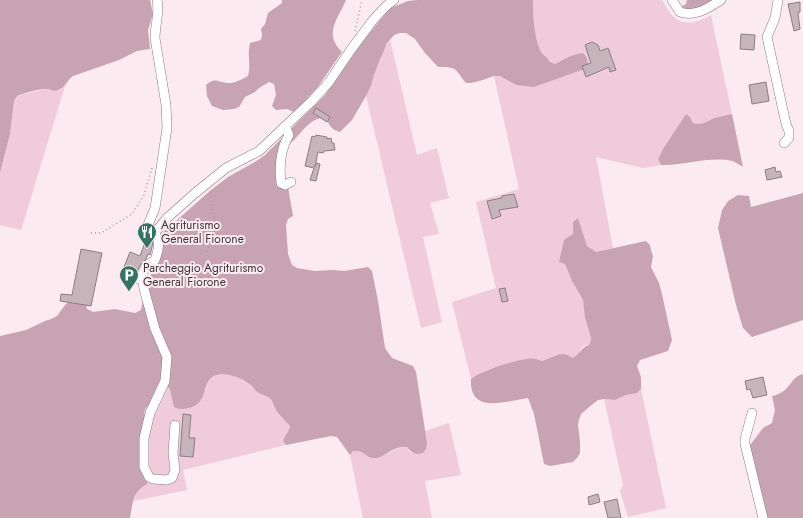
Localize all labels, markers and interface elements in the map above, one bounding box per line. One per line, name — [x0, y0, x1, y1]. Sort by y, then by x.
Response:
place label: Agriturismo General Fiorone — [161, 216, 244, 248]
restaurant icon: Agriturismo General Fiorone — [136, 221, 158, 249]
place label: Parcheggio Agriturismo General Fiorone — [143, 259, 264, 291]
parking icon: Parcheggio Agriturismo General Fiorone — [118, 264, 140, 292]

